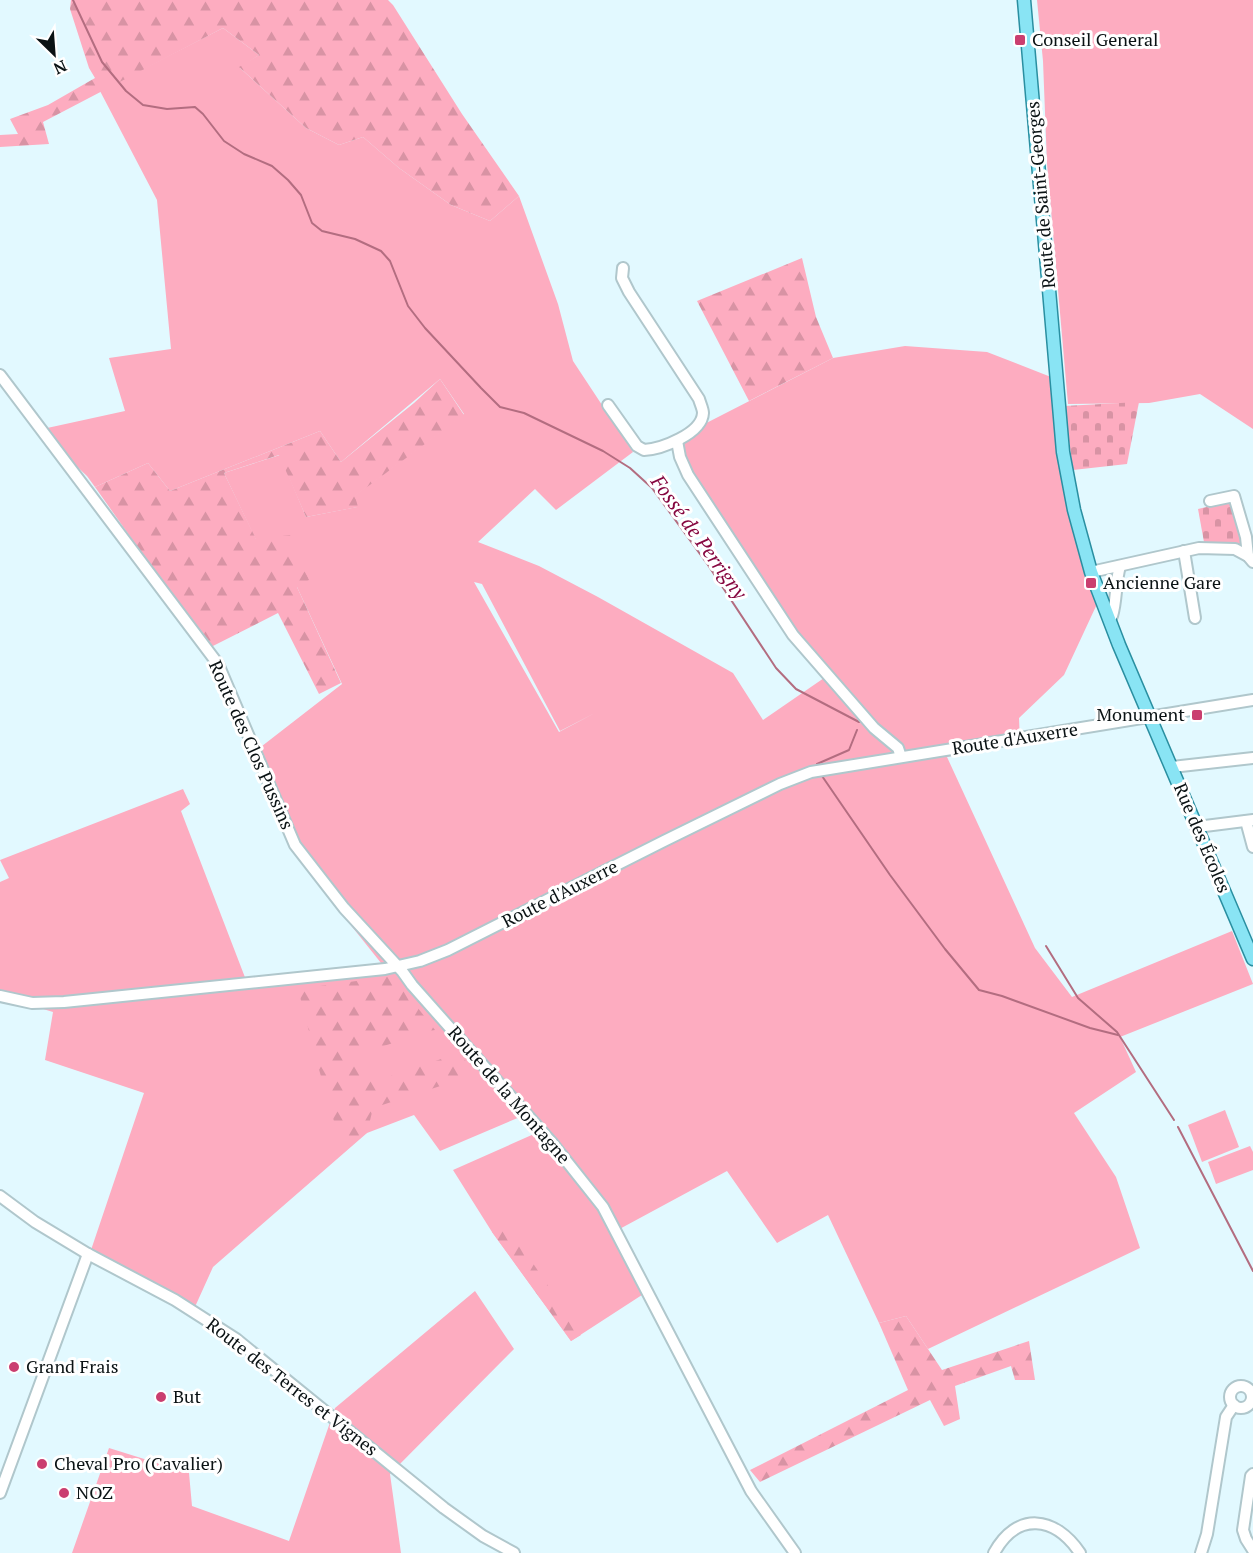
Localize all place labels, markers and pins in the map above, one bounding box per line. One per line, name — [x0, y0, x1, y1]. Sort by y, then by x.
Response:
place label: Conseil General — [1032, 27, 1158, 51]
marker: Conseil General — [1013, 33, 1027, 47]
place label: Ancienne Gare — [1103, 570, 1221, 594]
marker: Ancienne Gare — [1084, 576, 1098, 590]
place label: Monument — [1096, 702, 1185, 726]
marker: Monument — [1190, 708, 1204, 722]
place label: Grand Frais — [26, 1354, 118, 1378]
marker: Grand Frais — [7, 1360, 21, 1374]
place label: But — [173, 1384, 201, 1408]
marker: But — [154, 1390, 168, 1404]
place label: Cheval Pro (Cavalier) — [54, 1451, 223, 1475]
marker: Cheval Pro (Cavalier) — [35, 1457, 49, 1471]
place label: NOZ — [76, 1480, 113, 1504]
marker: NOZ — [57, 1486, 71, 1500]

